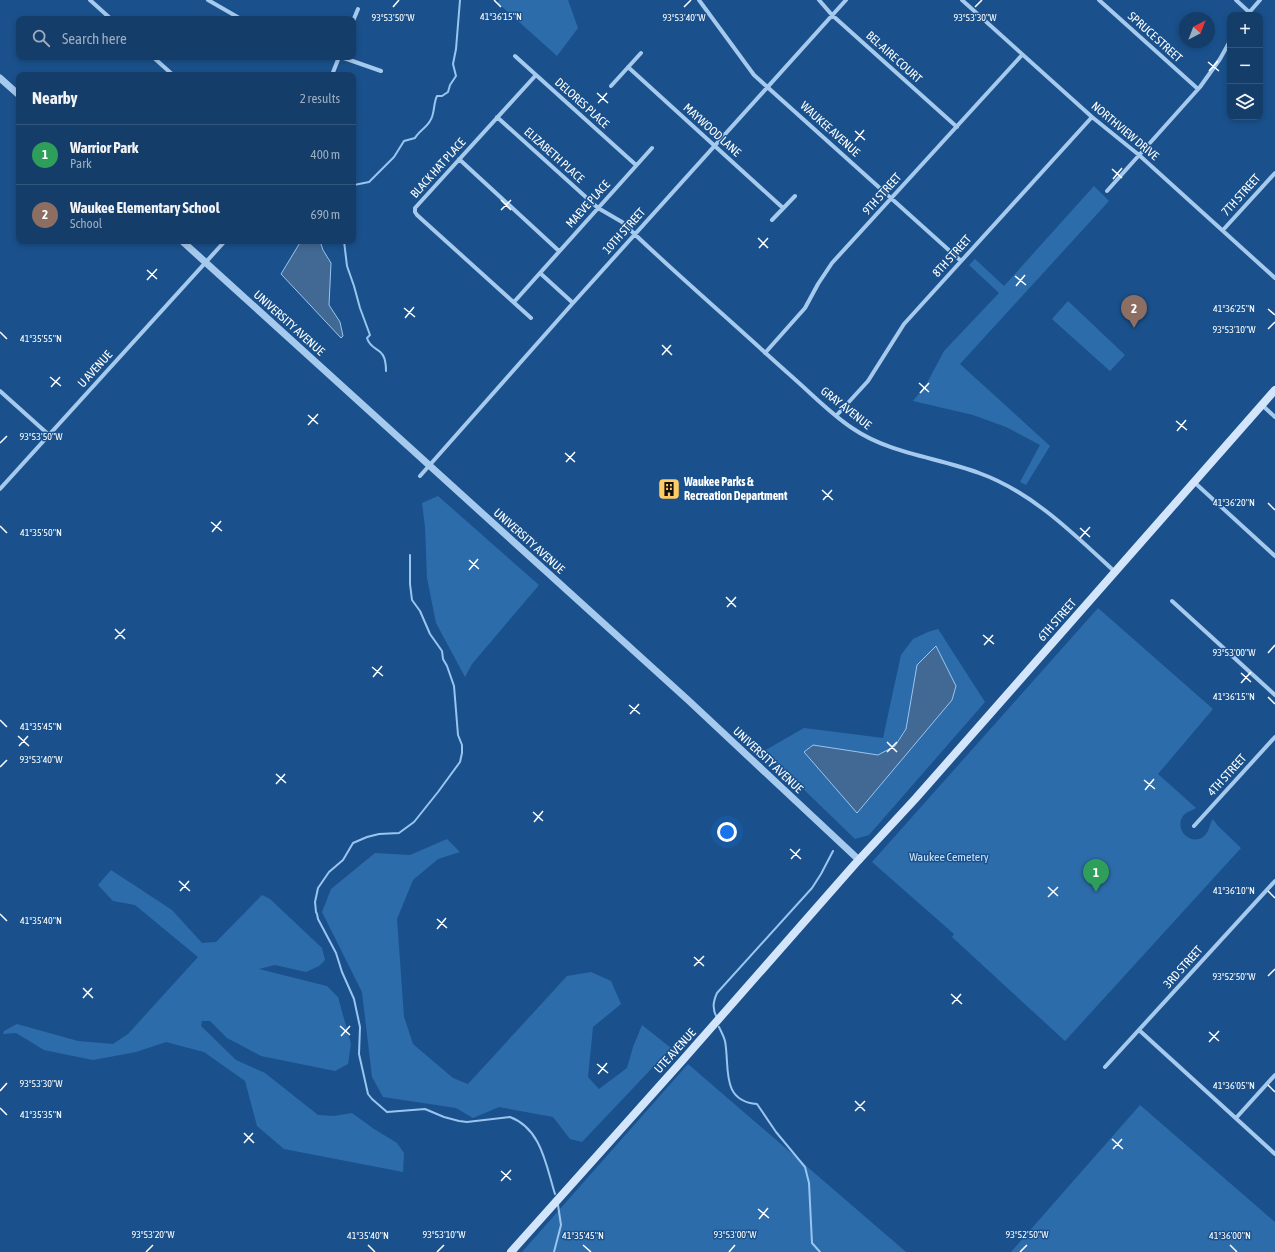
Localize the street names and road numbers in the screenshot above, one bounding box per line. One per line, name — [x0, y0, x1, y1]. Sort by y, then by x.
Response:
street label: SPRUCE STREET — [1125, 9, 1185, 65]
street label: BEL-AIRE COURT — [863, 28, 925, 86]
street label: DELORES PLACE — [552, 75, 612, 131]
street label: WAUKEE AVENUE — [797, 99, 863, 159]
street label: NORTHVIEW DRIVE — [1089, 99, 1161, 163]
street label: MAYWOOD LANE — [680, 101, 744, 159]
street label: ELIZABETH PLACE — [521, 124, 587, 186]
street label: BLACK HAT PLACE — [408, 135, 468, 201]
street label: 9TH STREET — [860, 170, 905, 218]
street label: 7TH STREET — [1219, 171, 1264, 219]
street label: MAEVE PLACE — [563, 178, 613, 230]
street label: 10TH STREET — [600, 205, 649, 257]
street label: 8TH STREET — [930, 232, 975, 280]
street label: UNIVERSITY AVENUE — [251, 288, 327, 358]
street label: U AVENUE — [75, 348, 115, 390]
street label: GRAY AVENUE — [818, 384, 874, 432]
street label: UNIVERSITY AVENUE — [491, 506, 567, 576]
street label: 6TH STREET — [1035, 595, 1080, 644]
street label: UNIVERSITY AVENUE — [730, 724, 806, 796]
street label: 4TH STREET — [1205, 751, 1250, 799]
street label: 3RD STREET — [1160, 943, 1206, 991]
street label: UTE AVENUE — [651, 1026, 699, 1076]

